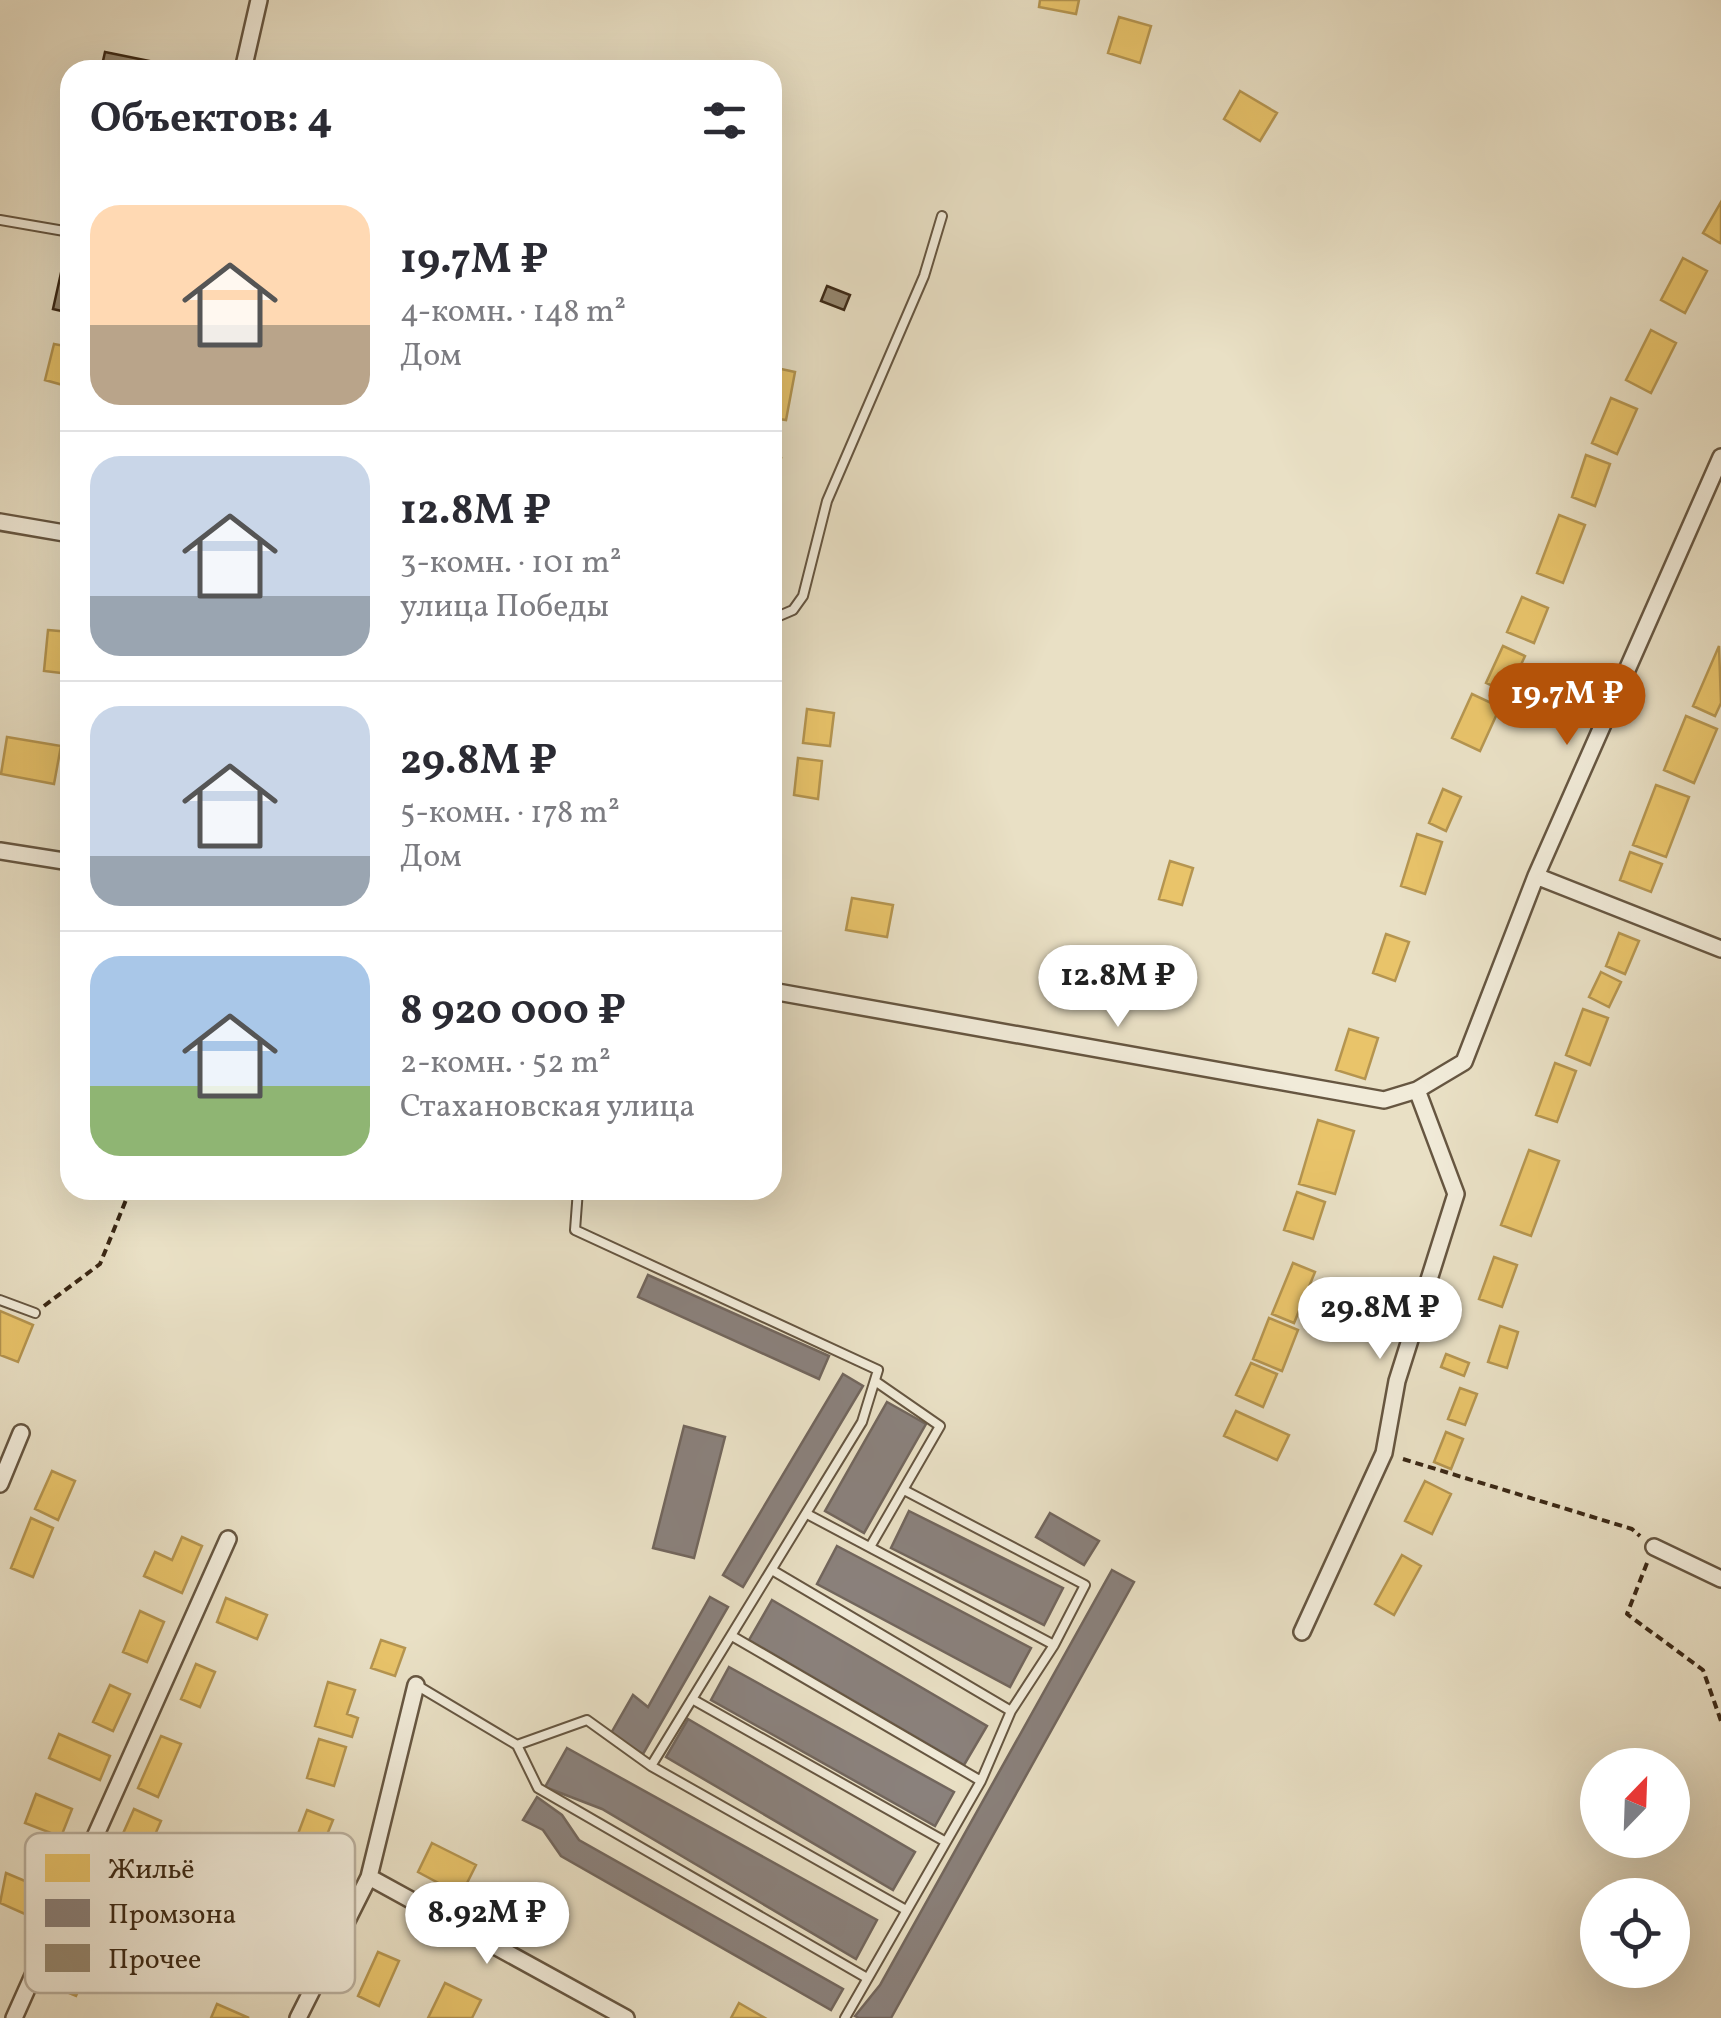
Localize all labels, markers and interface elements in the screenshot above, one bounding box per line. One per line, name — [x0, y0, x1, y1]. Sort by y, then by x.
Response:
text: Объектов: 4 — [90, 91, 333, 150]
icon: filters — [697, 93, 752, 148]
text: 19.7M ₽ — [400, 232, 549, 291]
icon: home — [170, 245, 290, 365]
text: 4-комн. · 148 m² — [400, 291, 626, 335]
text: Дом — [400, 335, 462, 379]
text: 12.8M ₽ — [400, 483, 551, 542]
icon: home — [170, 496, 290, 616]
text: 3-комн. · 101 m² — [400, 542, 622, 586]
text: улица Победы — [400, 586, 609, 630]
pin: 19.7M ₽ — [1475, 663, 1659, 748]
text: 19.7M ₽ — [1510, 673, 1624, 717]
text: 29.8M ₽ — [400, 733, 557, 792]
icon: home — [170, 746, 290, 866]
text: 5-комн. · 178 m² — [400, 792, 620, 836]
text: Дом — [400, 836, 462, 880]
pin: 12.8M ₽ — [1026, 945, 1210, 1030]
text: 12.8M ₽ — [1060, 955, 1176, 999]
text: 8 920 000 ₽ — [400, 983, 626, 1042]
icon: home — [170, 996, 290, 1116]
text: 2-комн. · 52 m² — [400, 1042, 611, 1086]
text: Стахановская улица — [400, 1086, 695, 1130]
pin: 29.8M ₽ — [1288, 1277, 1472, 1362]
text: 29.8M ₽ — [1320, 1287, 1440, 1331]
north arrow — [1580, 1748, 1690, 1858]
map controls — [1580, 1748, 1690, 1988]
legend — [25, 1833, 355, 1993]
text: Жильё — [108, 1851, 194, 1890]
button: locate — [1580, 1878, 1690, 1988]
pin: 8.92M ₽ — [395, 1882, 579, 1967]
text: 8.92M ₽ — [427, 1892, 547, 1936]
text: Промзона — [108, 1896, 237, 1935]
text: Прочее — [108, 1941, 201, 1980]

